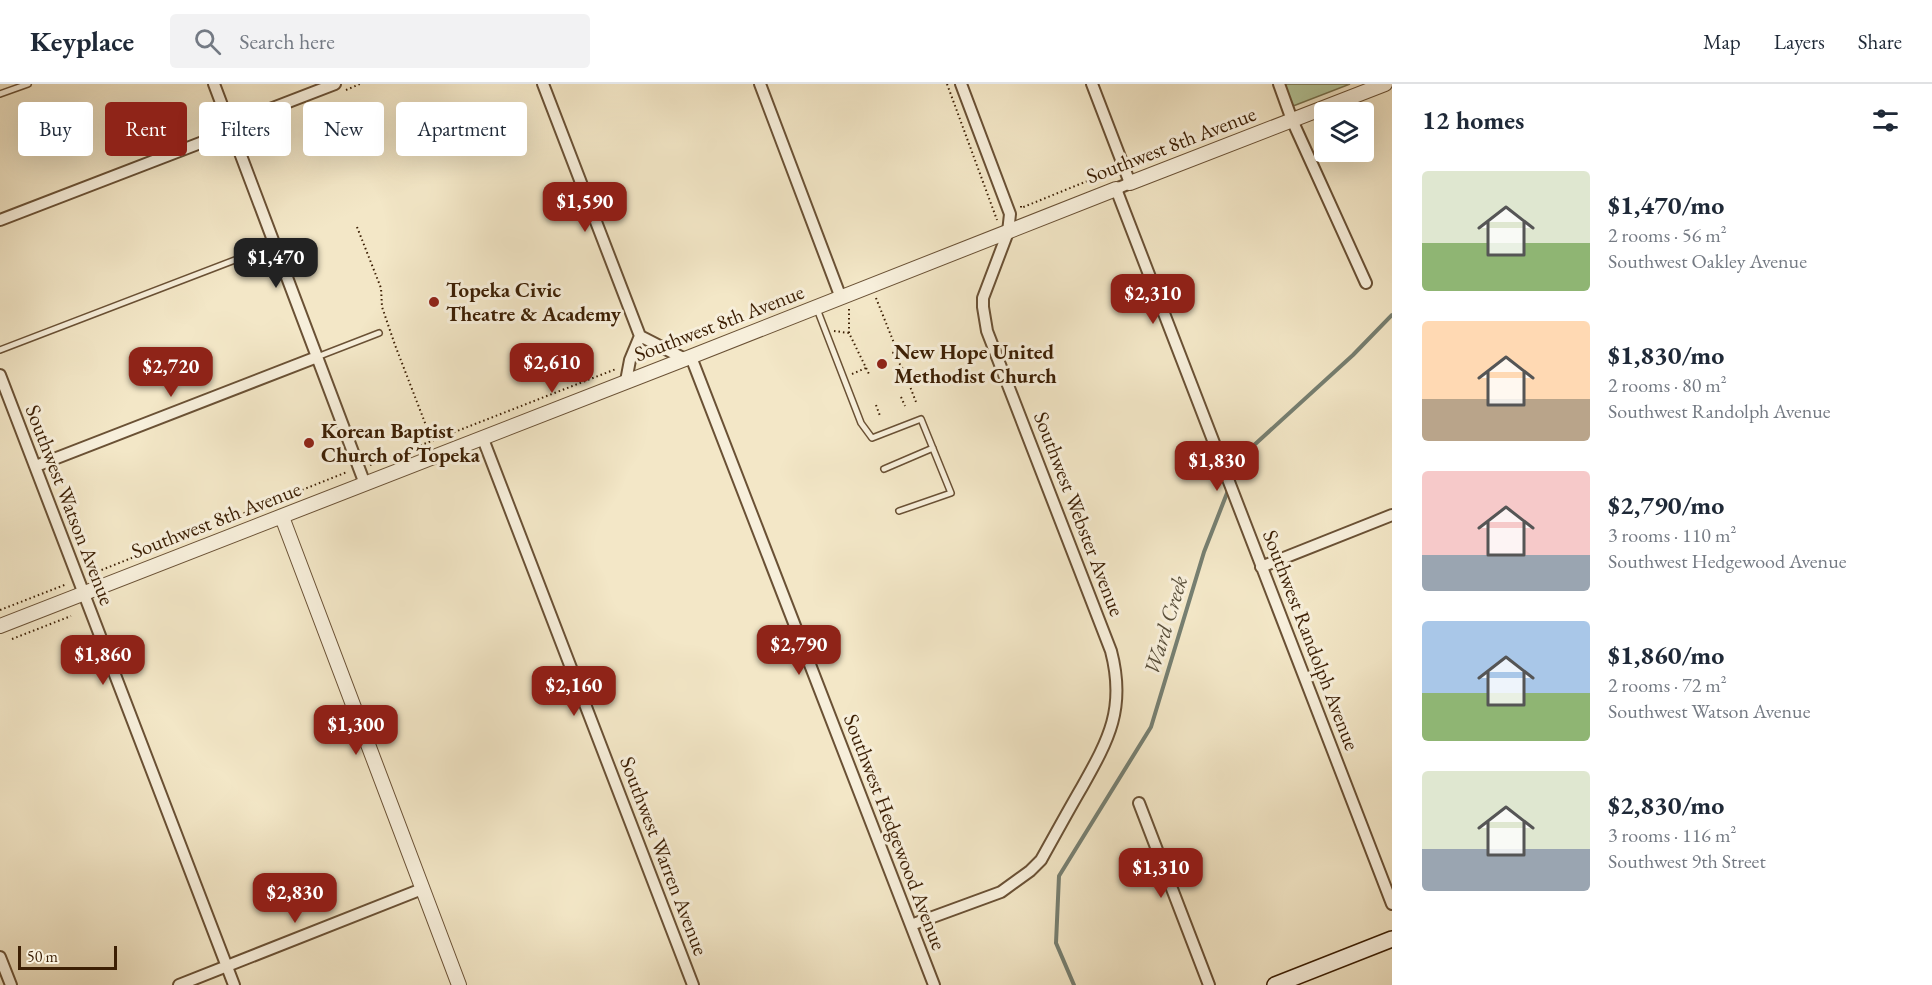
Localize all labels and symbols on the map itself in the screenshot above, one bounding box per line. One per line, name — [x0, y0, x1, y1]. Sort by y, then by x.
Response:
street label: Southwest 8th Avenue — [1082, 100, 1260, 189]
pin: $1,590 — [536, 182, 634, 233]
pin: $1,470 — [227, 238, 325, 289]
pin: $2,310 — [1104, 274, 1202, 325]
place label: Topeka Civic Theatre & Academy — [446, 276, 622, 327]
street label: Southwest 8th Avenue — [630, 278, 808, 367]
marker: Topeka Civic Theatre & Academy — [427, 295, 441, 309]
place label: New Hope United Methodist Church — [894, 338, 1057, 389]
pin: $2,610 — [503, 343, 601, 394]
pin: $2,720 — [122, 347, 220, 398]
marker: New Hope United Methodist Church — [875, 357, 889, 371]
street label: Southwest Watson Avenue — [20, 401, 121, 609]
street label: Southwest Webster Avenue — [1028, 408, 1131, 620]
place label: Korean Baptist Church of Topeka — [321, 417, 481, 468]
marker: Korean Baptist Church of Topeka — [302, 436, 316, 450]
pin: $1,830 — [1168, 441, 1266, 492]
street label: Southwest 8th Avenue — [127, 475, 305, 564]
street label: Southwest Randolph Avenue — [1257, 526, 1366, 754]
water label: Ward Creek — [1137, 572, 1194, 678]
pin: $2,790 — [750, 625, 848, 676]
pin: $1,860 — [54, 635, 152, 686]
pin: $2,160 — [525, 666, 623, 717]
pin: $1,300 — [307, 705, 405, 756]
street label: Southwest Hedgewood Avenue — [838, 710, 953, 954]
street label: Southwest Warren Avenue — [614, 752, 715, 959]
pin: $1,310 — [1112, 848, 1210, 899]
pin: $2,830 — [246, 873, 344, 924]
scale bar — [18, 943, 117, 970]

